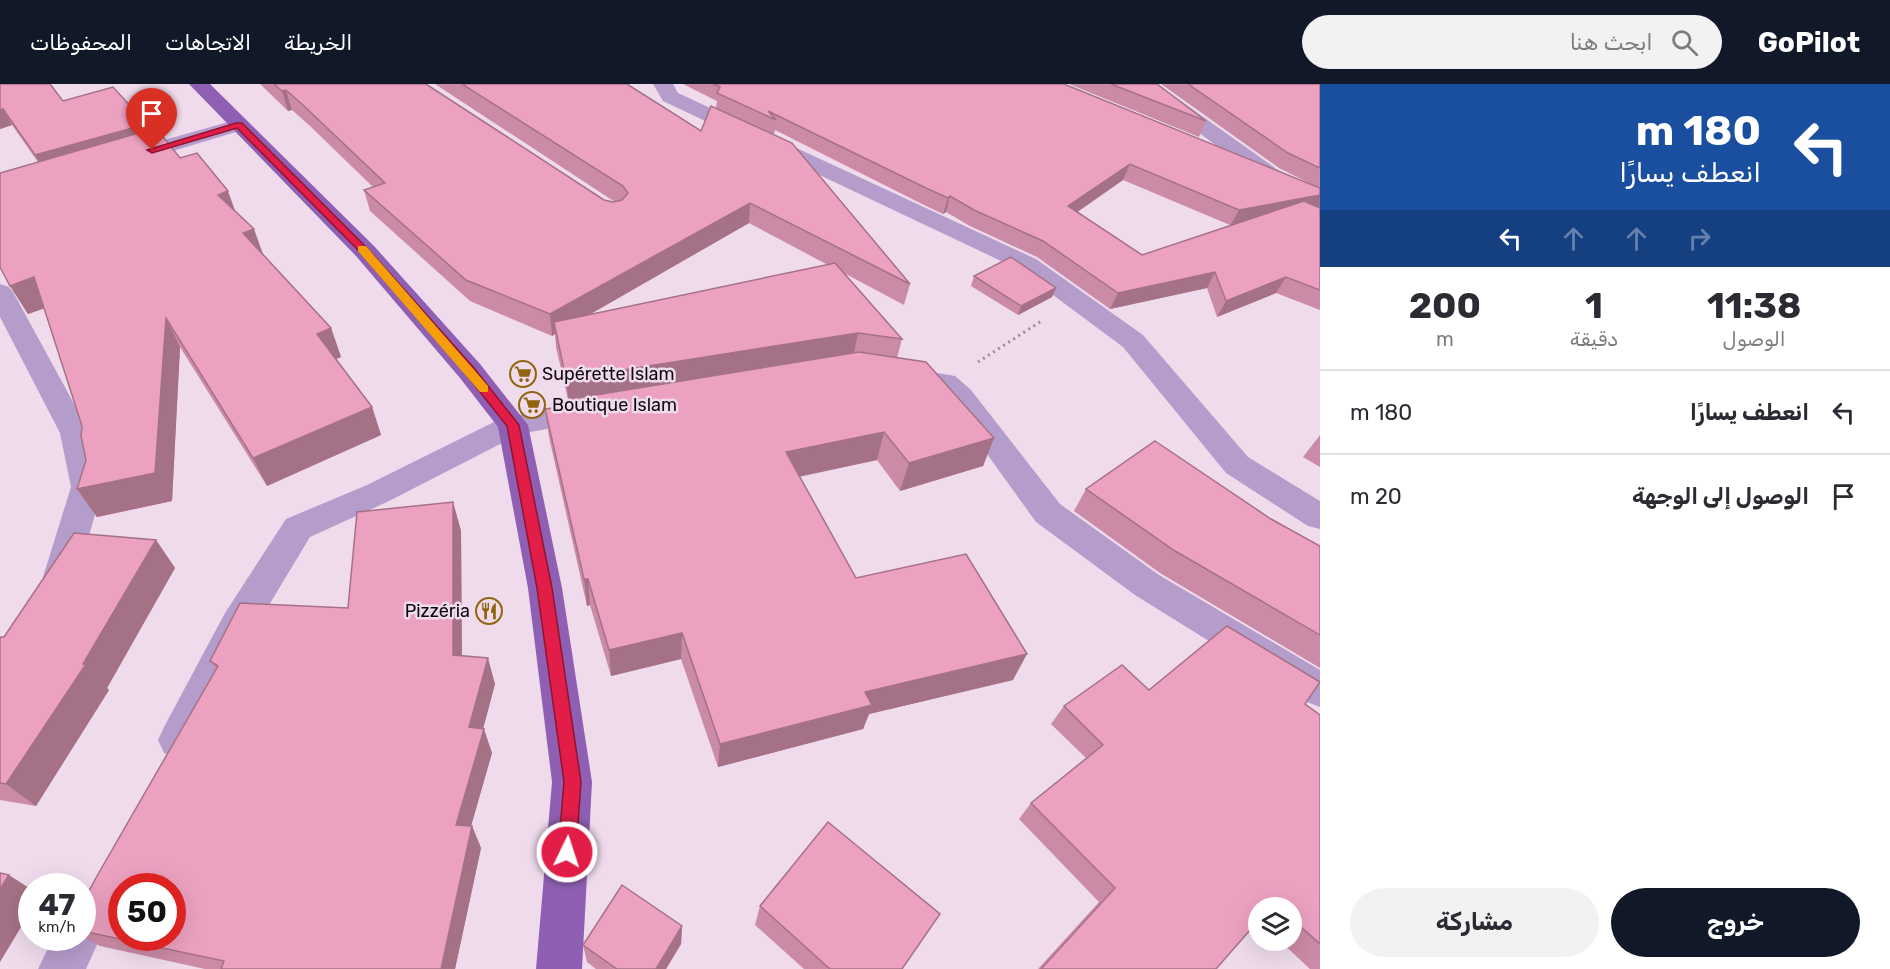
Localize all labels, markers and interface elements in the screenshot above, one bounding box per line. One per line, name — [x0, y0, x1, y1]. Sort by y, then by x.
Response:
search box — [1302, 15, 1722, 69]
icon: search — [1668, 26, 1701, 59]
text: GoPilot — [1758, 26, 1860, 59]
text: ابحث هنا — [1570, 29, 1653, 56]
text: المحفوظات — [30, 30, 132, 55]
text: الاتجاهات — [165, 30, 251, 55]
text: الخريطة — [284, 30, 352, 55]
pin — [126, 88, 177, 150]
icon: arrive — [135, 97, 168, 130]
text: 180 m — [1636, 106, 1761, 156]
icon: left — [1782, 108, 1860, 186]
text: انعطف يسارًا — [1619, 157, 1761, 189]
icon: left — [1494, 222, 1527, 255]
icon: ahead — [1557, 222, 1590, 255]
icon: ahead — [1620, 222, 1653, 255]
icon: right — [1683, 222, 1716, 255]
text: 200 — [1409, 284, 1481, 327]
text: 1 — [1585, 284, 1603, 327]
text: 11:38 — [1707, 284, 1801, 327]
text: m — [1436, 327, 1454, 351]
text: دقيقة — [1570, 327, 1618, 351]
text: الوصول — [1723, 327, 1786, 351]
supermarket icon: Supérette Islam — [508, 359, 538, 389]
place label: Supérette Islam — [542, 363, 675, 385]
supermarket icon: Boutique Islam — [517, 390, 547, 420]
place label: Boutique Islam — [552, 394, 677, 416]
icon: left — [1827, 396, 1860, 429]
text: 180 m — [1350, 399, 1412, 426]
text: انعطف يسارًا — [1690, 399, 1809, 426]
icon: arrive — [1827, 480, 1860, 513]
text: 20 m — [1350, 483, 1402, 510]
text: الوصول إلى الوجهة — [1632, 483, 1809, 510]
restaurant icon: Pizzéria — [474, 596, 504, 626]
place label: Pizzéria — [405, 600, 470, 622]
position arrow — [535, 820, 599, 884]
speed limit sign: 50 — [108, 873, 186, 951]
text: 47 — [39, 887, 75, 923]
button: مشاركة — [1350, 888, 1599, 957]
button: خروج — [1611, 888, 1860, 957]
map controls — [1248, 897, 1302, 951]
button: layers — [1248, 897, 1302, 951]
text: km/h — [38, 918, 76, 936]

